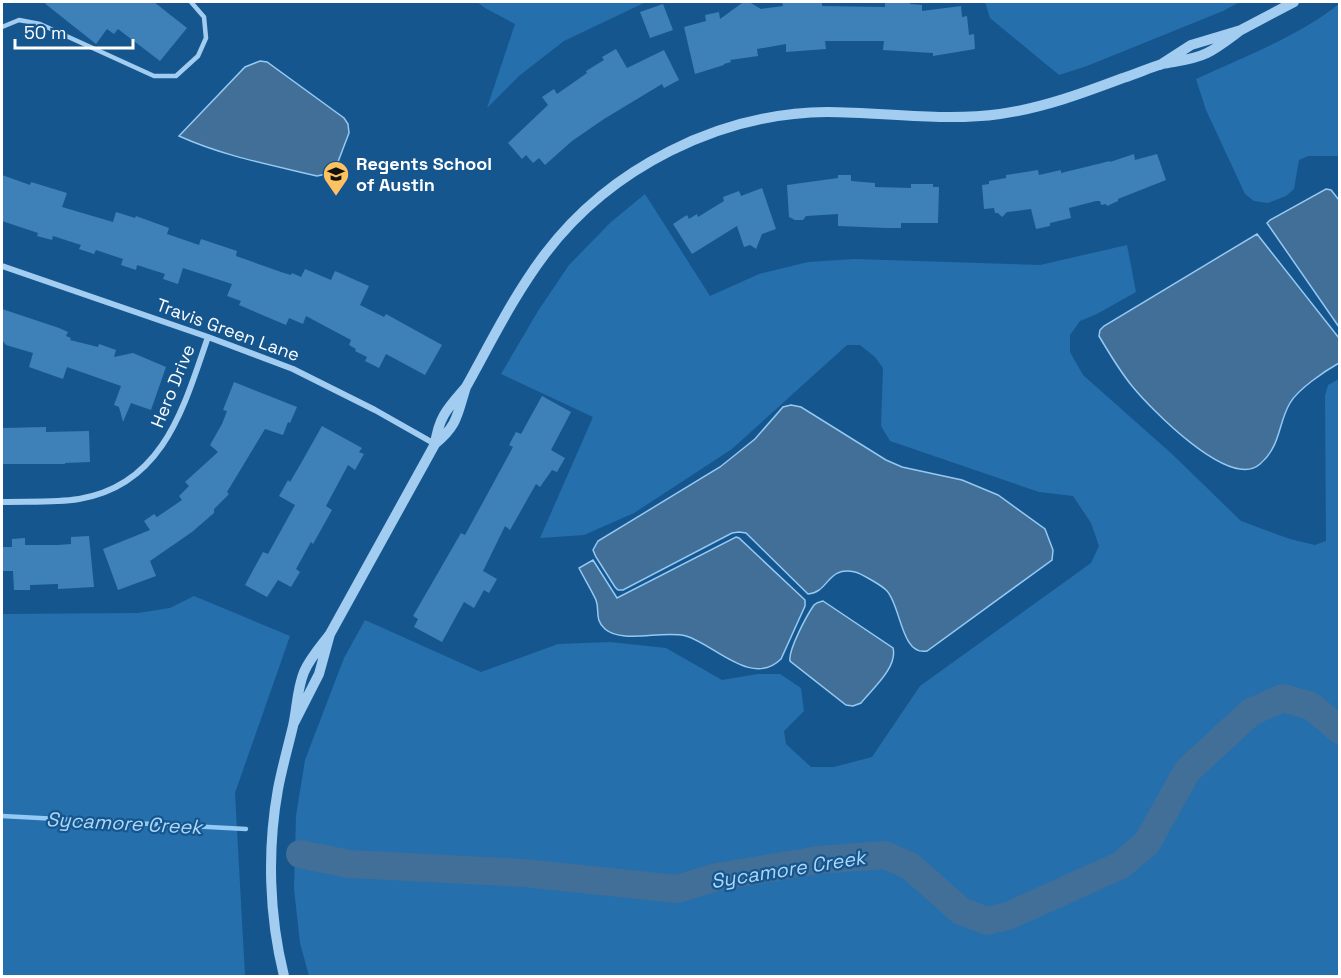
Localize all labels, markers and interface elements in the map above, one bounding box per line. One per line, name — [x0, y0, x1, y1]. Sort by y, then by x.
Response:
scale bar — [15, 12, 134, 50]
text: 50 m — [24, 21, 66, 44]
place label: Regents School of Austin — [356, 152, 492, 196]
school or university icon: Regents School of Austin — [321, 159, 351, 197]
street label: Travis Green Lane — [153, 293, 303, 366]
street label: Hero Drive — [145, 341, 200, 431]
water label: Sycamore Creek — [45, 806, 205, 840]
water label: Sycamore Creek — [709, 844, 869, 894]

